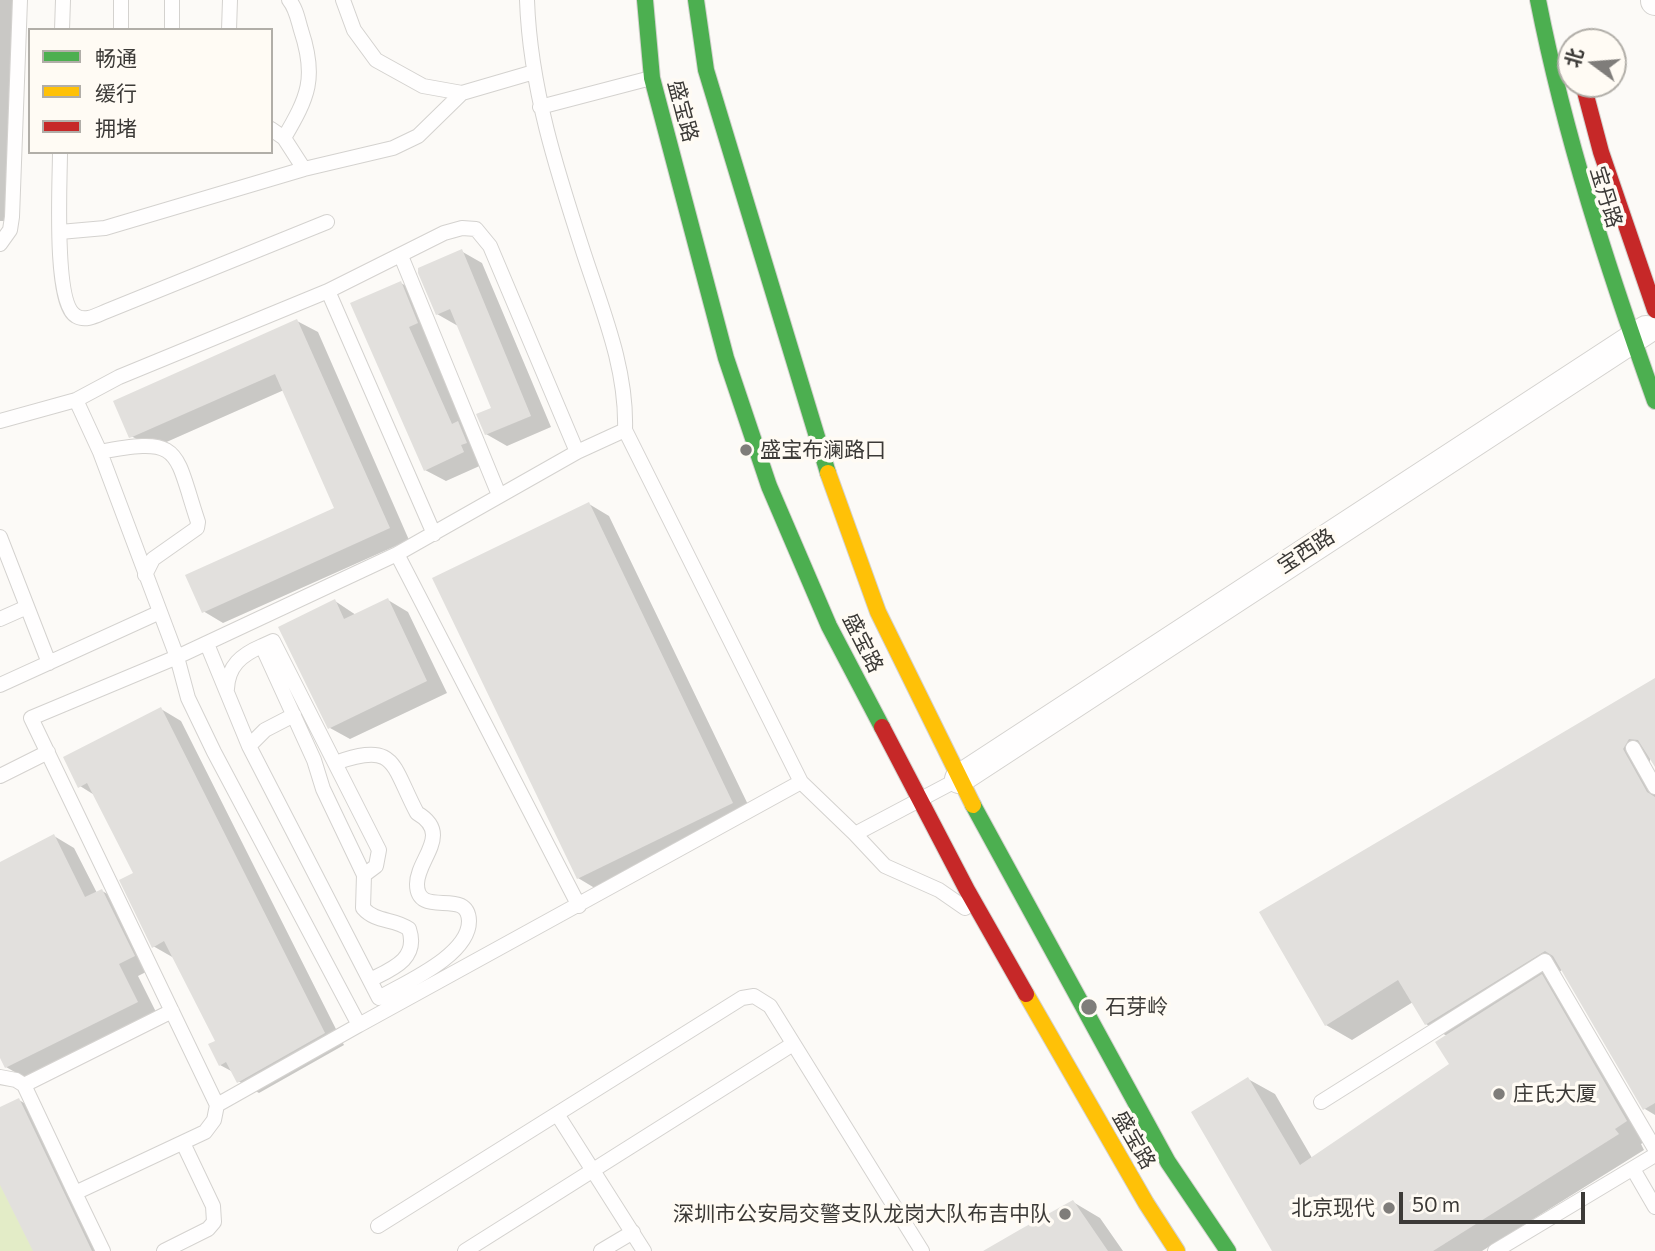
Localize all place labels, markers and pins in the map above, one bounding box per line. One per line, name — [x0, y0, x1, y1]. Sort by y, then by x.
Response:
place label: 盛宝布澜路口 — [760, 437, 886, 463]
marker: 盛宝布澜路口 — [738, 442, 754, 458]
place label: 石芽岭 — [1105, 994, 1168, 1020]
marker: 石芽岭 — [1079, 997, 1099, 1017]
place label: 庄氏大厦 — [1513, 1081, 1597, 1107]
marker: 庄氏大厦 — [1491, 1086, 1507, 1102]
place label: 北京现代 — [1291, 1195, 1375, 1221]
marker: 北京现代 — [1381, 1200, 1397, 1216]
place label: 深圳市公安局交警支队龙岗大队布吉中队 — [673, 1201, 1051, 1227]
marker: 深圳市公安局交警支队龙岗大队布吉中队 — [1057, 1206, 1073, 1222]

